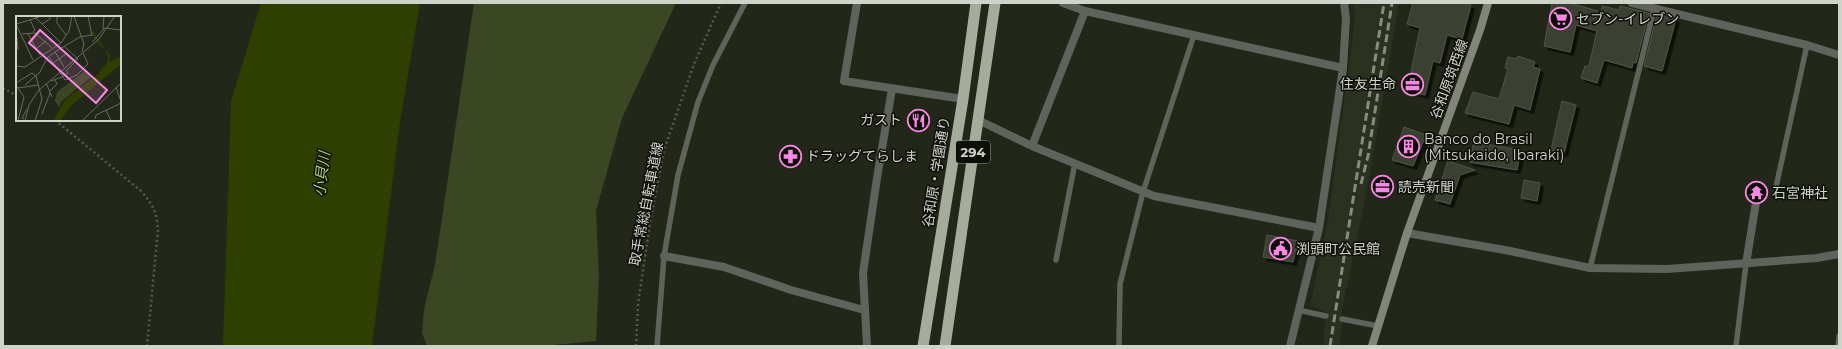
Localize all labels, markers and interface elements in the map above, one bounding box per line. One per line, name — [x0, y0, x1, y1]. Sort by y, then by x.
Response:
supermarket icon: セブン-イレブン — [1547, 6, 1573, 32]
place label: セブン-イレブン — [1576, 10, 1679, 28]
inset map — [16, 16, 121, 121]
street label: 谷和原筑西線 — [1426, 36, 1472, 122]
office icon: 住友生命 — [1399, 71, 1425, 97]
place label: 住友生命 — [1340, 75, 1396, 93]
restaurant icon: ガスト — [905, 107, 931, 133]
place label: ガスト — [860, 111, 902, 129]
street label: 谷和原・学園通り — [918, 115, 954, 229]
place label: Banco do Brasil (Mitsukaido, Ibaraki) — [1424, 130, 1564, 164]
building icon: Banco do Brasil (Mitsukaido, Ibaraki) — [1396, 134, 1422, 160]
street label: 取手常総自転車道線 — [625, 140, 667, 268]
road number: 294 — [956, 141, 990, 163]
pharmacy icon: ドラッグてらしま — [778, 143, 804, 169]
place label: ドラッグてらしま — [806, 147, 918, 165]
water label: 小貝川 — [309, 148, 334, 197]
office icon: 読売新聞 — [1369, 174, 1395, 200]
place label: 読売新聞 — [1398, 178, 1454, 196]
temple icon: 石宮神社 — [1743, 180, 1769, 206]
place label: 石宮神社 — [1772, 184, 1828, 202]
public building icon: 渕頭町公民館 — [1267, 236, 1293, 262]
place label: 渕頭町公民館 — [1296, 240, 1380, 258]

